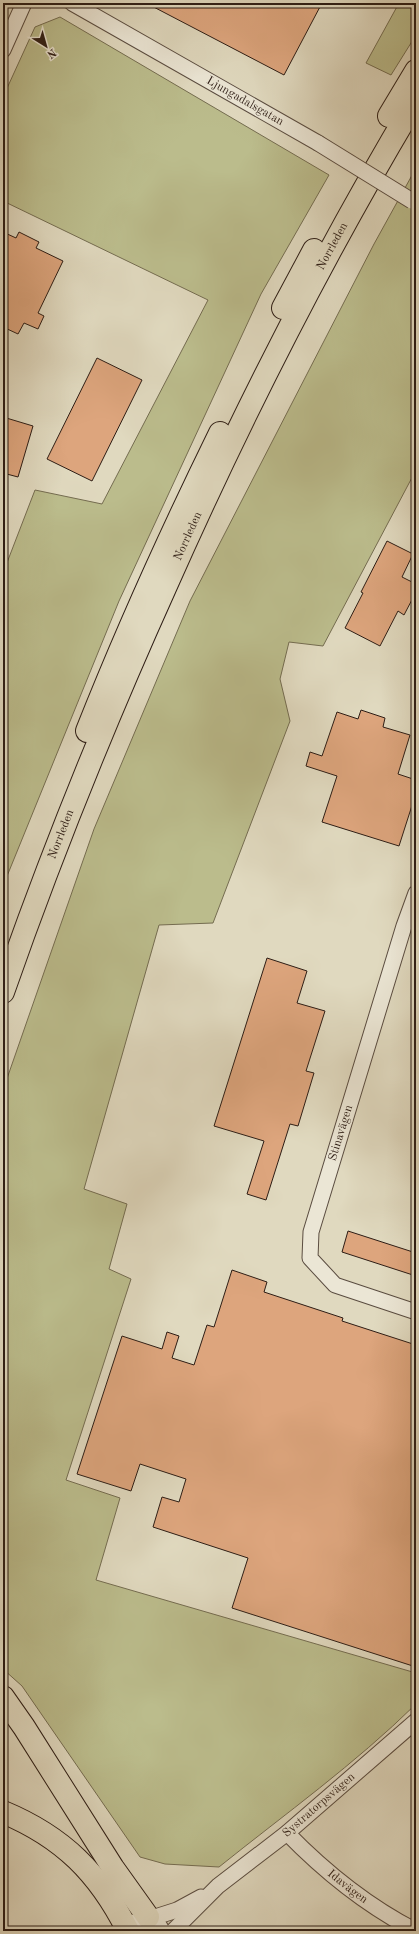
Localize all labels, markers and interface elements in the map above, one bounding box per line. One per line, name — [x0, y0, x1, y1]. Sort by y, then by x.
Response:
north arrow — [26, 26, 66, 66]
text: N — [44, 46, 58, 60]
street label: Ljungadalsgatan — [204, 75, 286, 128]
street label: Norrleden — [315, 220, 351, 272]
street label: Norrleden — [172, 510, 205, 563]
street label: Norrleden — [46, 808, 77, 861]
street label: Stinavägen — [327, 1103, 355, 1162]
street label: Systratorpsvägen — [281, 1770, 358, 1840]
street label: Idavägen — [325, 1868, 370, 1906]

